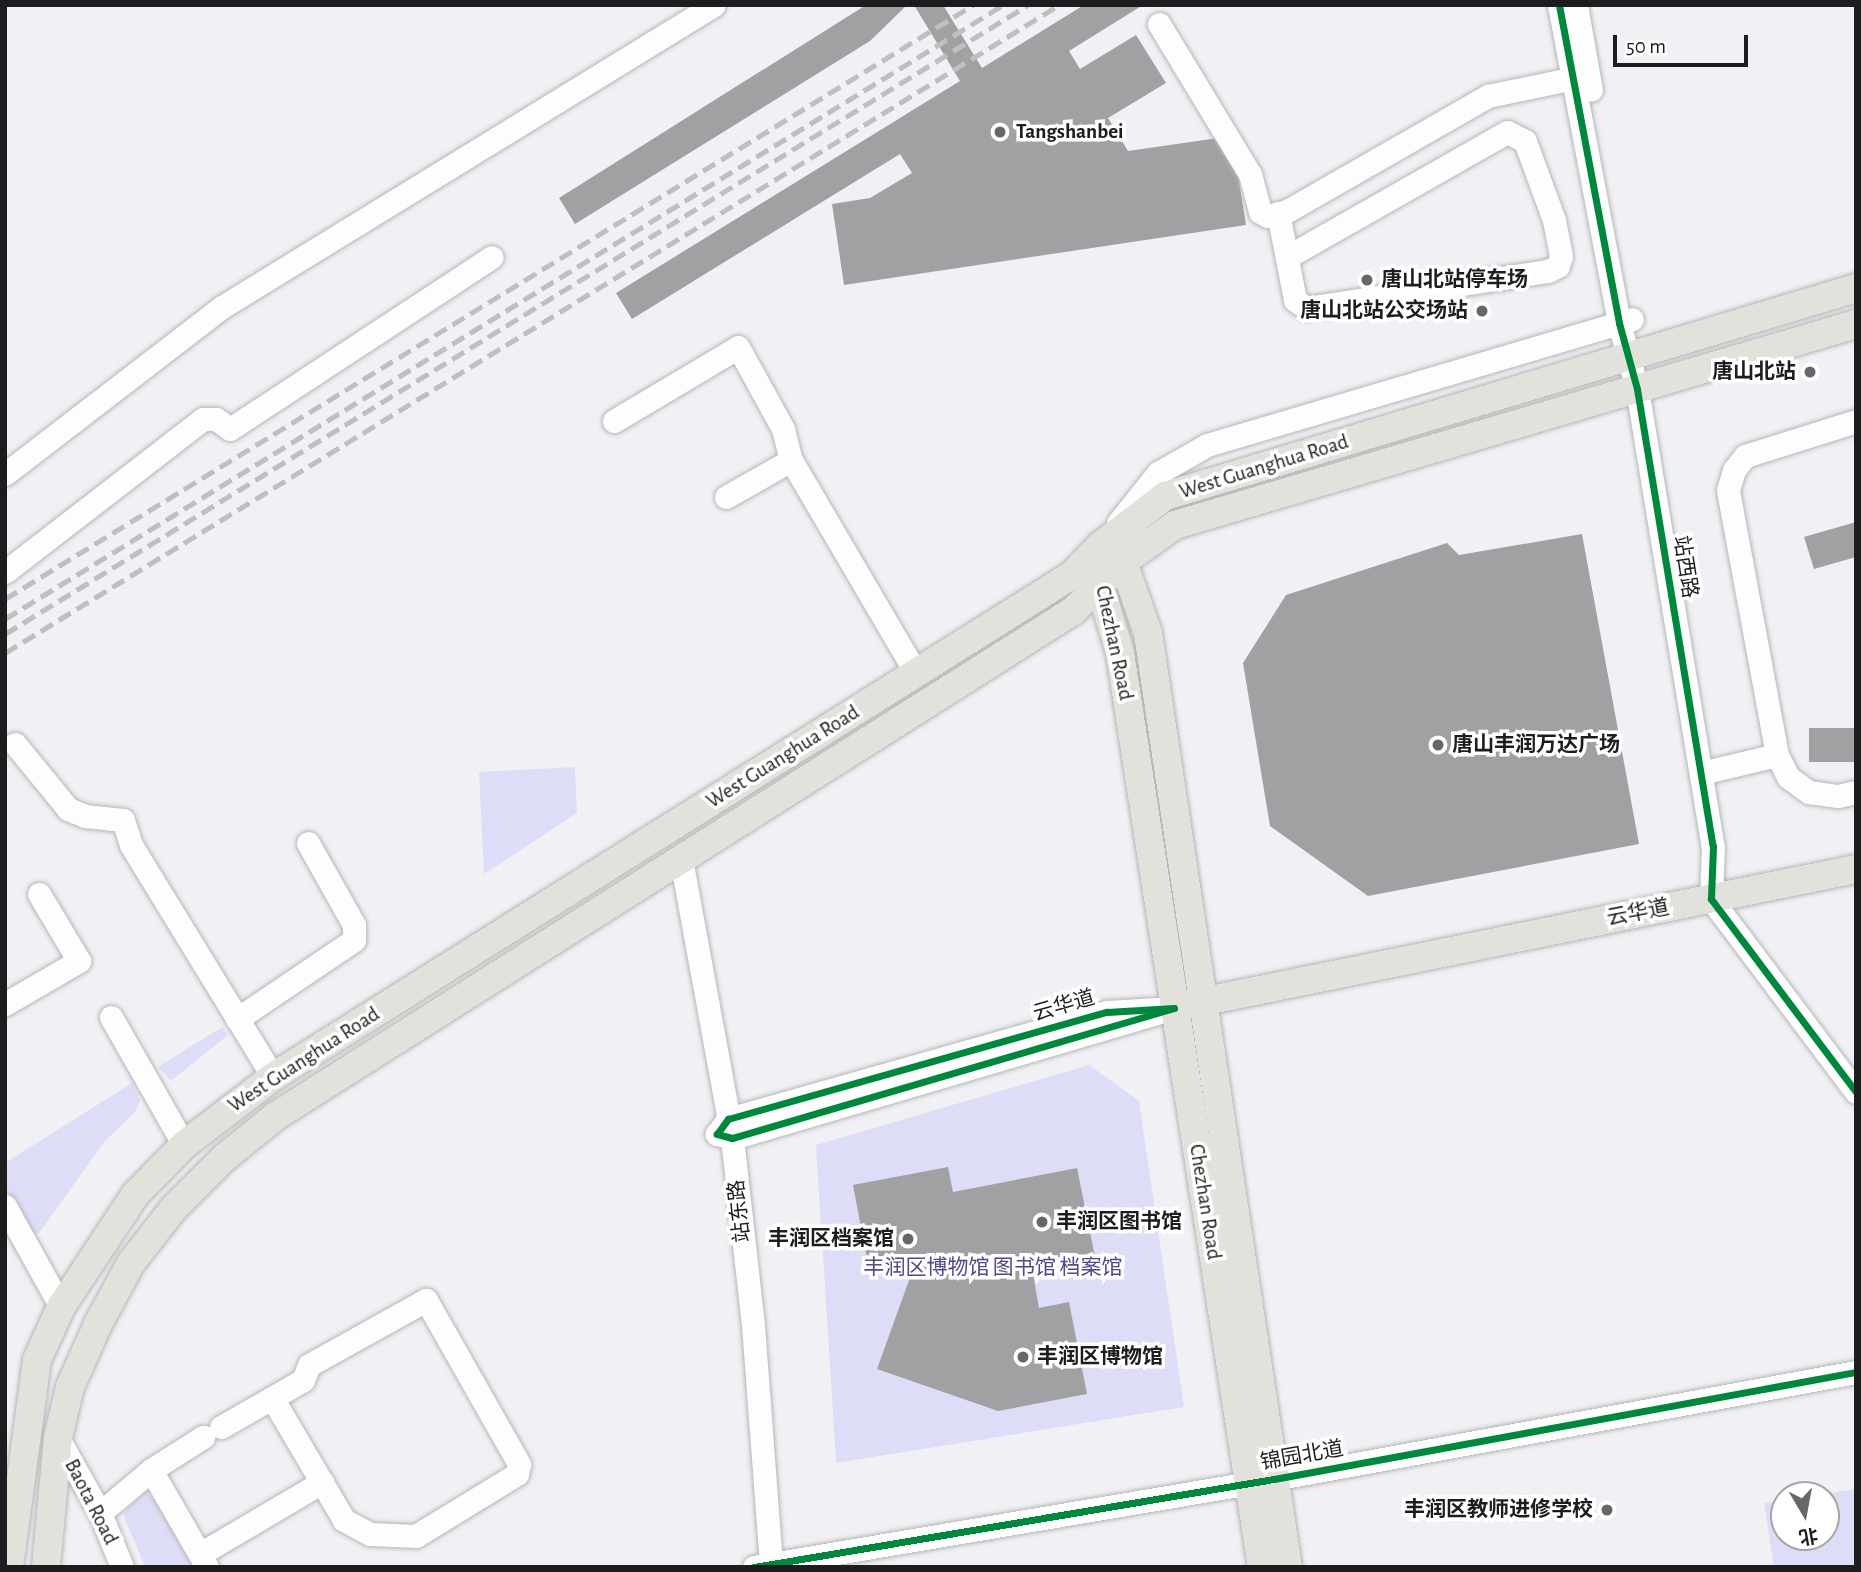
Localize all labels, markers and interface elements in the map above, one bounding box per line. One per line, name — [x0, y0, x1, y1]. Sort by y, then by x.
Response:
scale bar — [1616, 21, 1751, 65]
text: 50 m — [1626, 36, 1666, 57]
place label: Tangshanbei — [1016, 119, 1124, 145]
marker: Tangshanbei — [990, 122, 1010, 142]
place label: 唐山北站停车场 — [1381, 267, 1528, 293]
marker: 唐山北站停车场 — [1359, 272, 1375, 288]
place label: 唐山北站公交场站 — [1300, 298, 1468, 324]
marker: 唐山北站公交场站 — [1474, 303, 1490, 319]
place label: 唐山北站 — [1712, 359, 1796, 385]
marker: 唐山北站 — [1802, 364, 1818, 380]
street label: West Guanghua Road — [1176, 429, 1352, 505]
street label: 站西路 — [1668, 534, 1702, 600]
street label: Chezhan Road — [1090, 583, 1138, 703]
street label: West Guanghua Road — [702, 700, 864, 814]
place label: 唐山丰润万达广场 — [1452, 732, 1620, 758]
marker: 唐山丰润万达广场 — [1430, 737, 1446, 753]
street label: 云华道 — [1605, 895, 1671, 931]
street label: 云华道 — [1030, 985, 1098, 1027]
street label: West Guanghua Road — [224, 1002, 384, 1118]
street label: Chezhan Road — [1183, 1142, 1227, 1262]
street label: 站东路 — [724, 1178, 756, 1244]
place label: 丰润区图书馆 — [1056, 1209, 1182, 1235]
marker: 丰润区图书馆 — [1034, 1214, 1050, 1230]
place label: 丰润区档案馆 — [768, 1226, 894, 1252]
marker: 丰润区档案馆 — [900, 1231, 916, 1247]
park label: 丰润区博物馆 图书馆 档案馆 — [864, 1255, 1122, 1281]
place label: 丰润区博物馆 — [1037, 1344, 1163, 1370]
marker: 丰润区博物馆 — [1015, 1349, 1031, 1365]
street label: 锦园北道 — [1258, 1436, 1346, 1476]
street label: Baota Road — [59, 1455, 123, 1549]
north arrow — [1770, 1481, 1840, 1551]
place label: 丰润区教师进修学校 — [1404, 1497, 1593, 1523]
marker: 丰润区教师进修学校 — [1599, 1502, 1615, 1518]
text: 北 — [1797, 1524, 1819, 1546]

